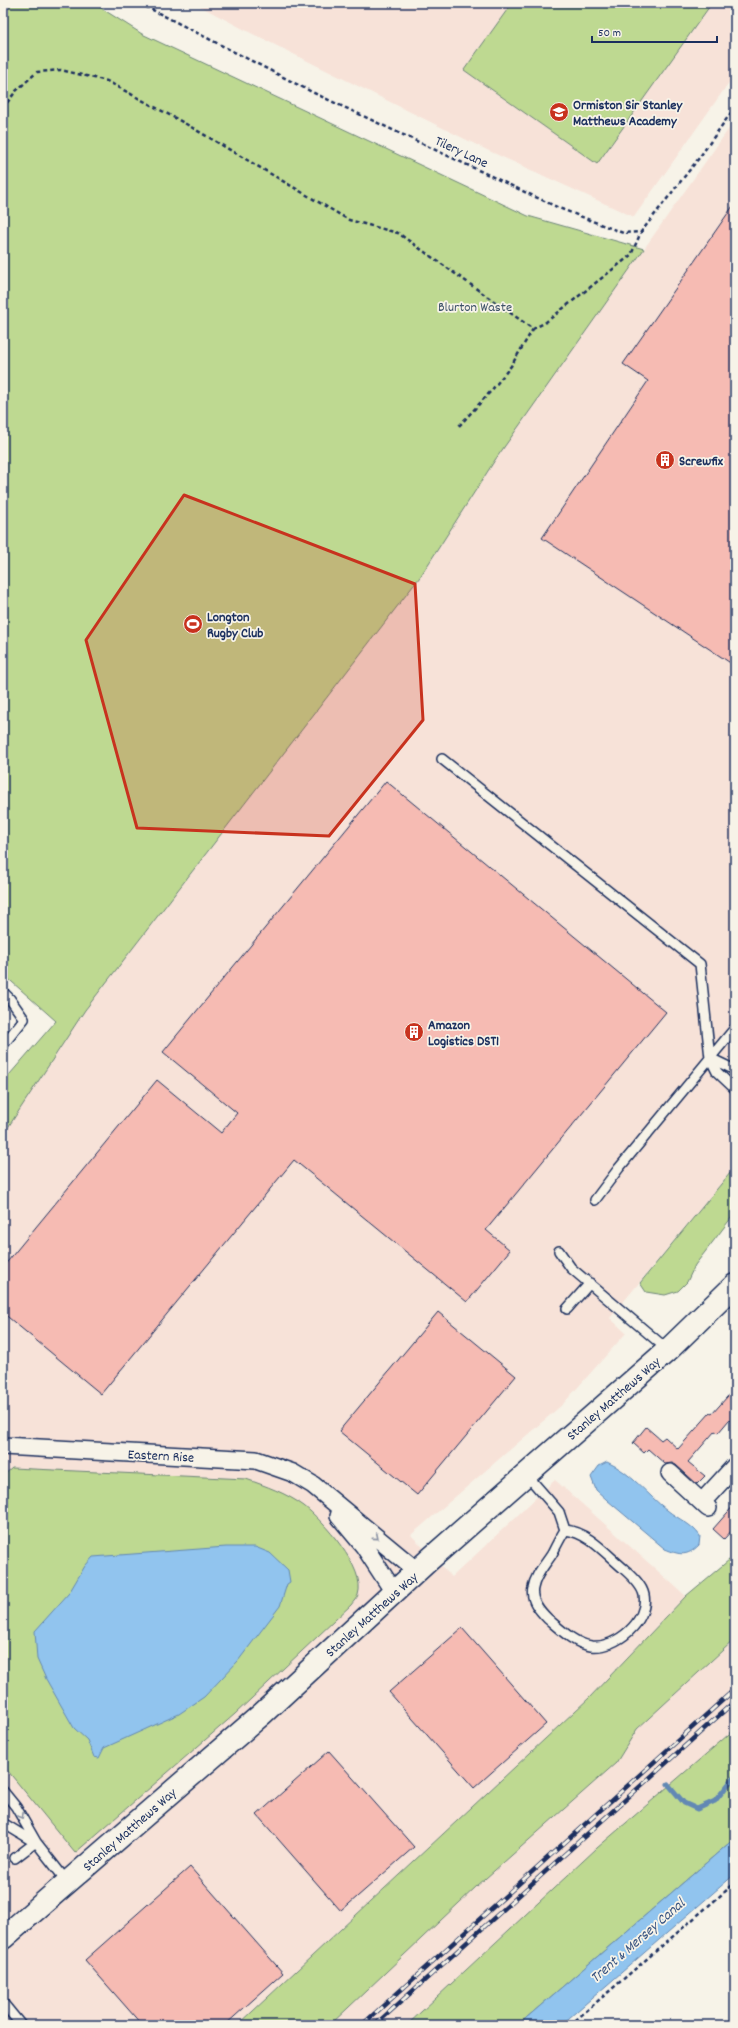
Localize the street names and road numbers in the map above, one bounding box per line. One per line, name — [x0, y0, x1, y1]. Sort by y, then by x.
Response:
street label: Tilery Lane — [431, 132, 491, 174]
street label: Stanley Matthews Way — [563, 1353, 666, 1446]
street label: Eastern Rise — [127, 1445, 195, 1469]
street label: Stanley Matthews Way — [321, 1568, 423, 1663]
street label: Stanley Matthews Way — [79, 1784, 182, 1877]

